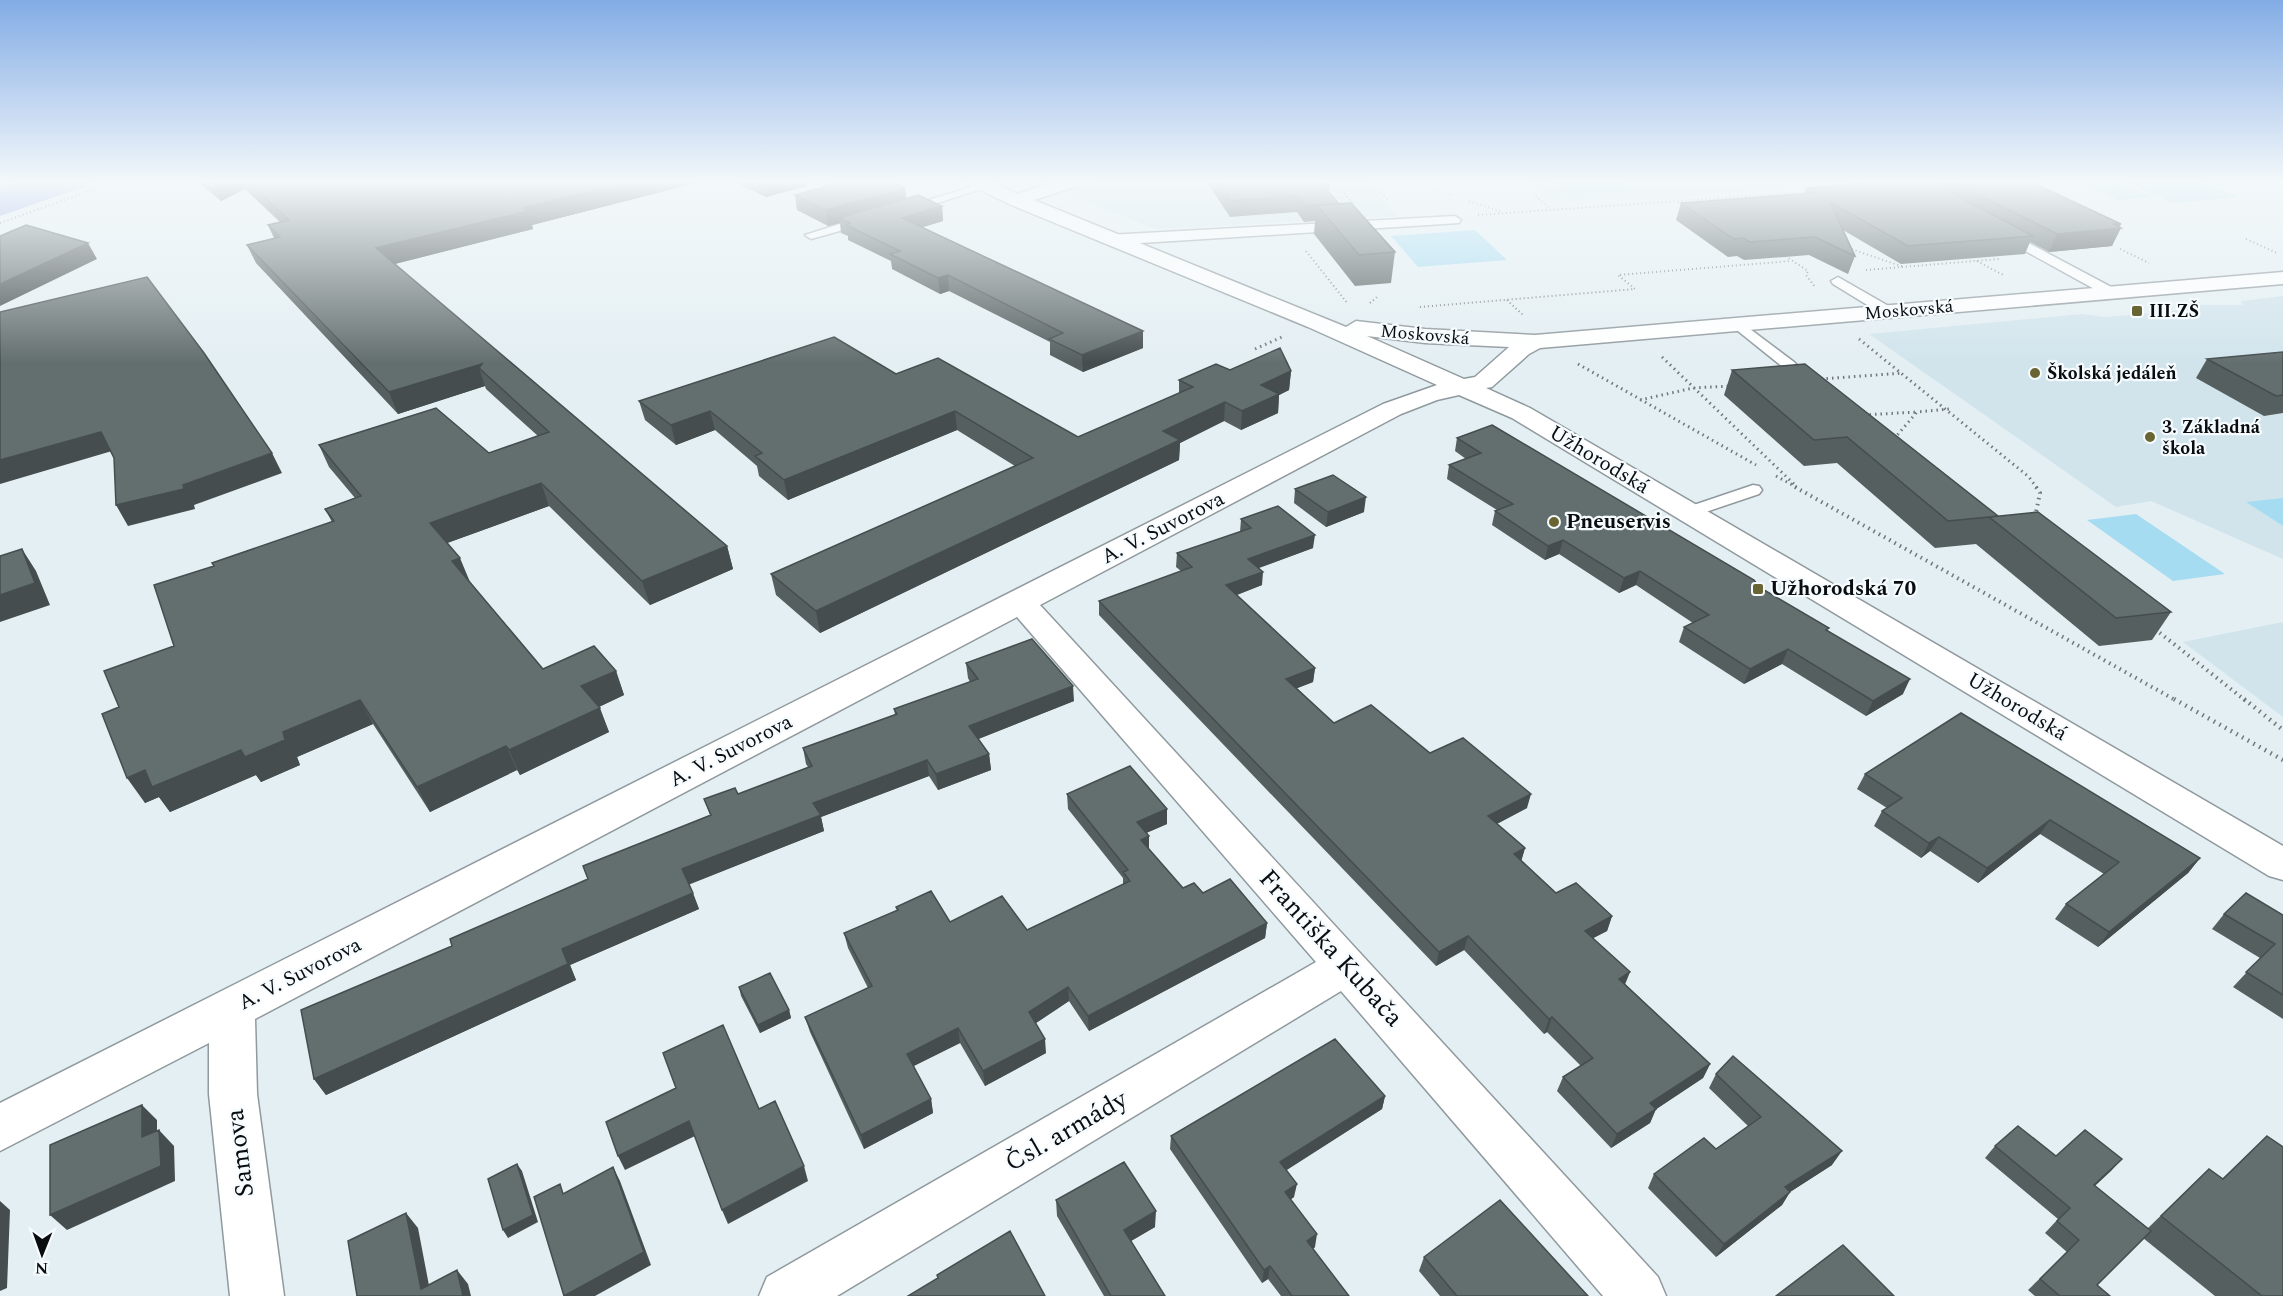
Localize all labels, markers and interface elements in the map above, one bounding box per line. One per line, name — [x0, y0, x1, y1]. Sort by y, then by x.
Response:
street label: Moskovská — [1863, 293, 1955, 327]
place label: III.ZŠ — [2149, 298, 2199, 325]
marker: III.ZŠ — [2130, 304, 2144, 318]
street label: Moskovská — [1379, 318, 1471, 352]
place label: Školská jedáleň — [2047, 360, 2177, 387]
marker: Školská jedáleň — [2028, 366, 2042, 380]
place label: 3. Základná škola — [2162, 414, 2261, 462]
street label: Užhorodská — [1543, 417, 1656, 503]
marker: 3. Základná škola — [2143, 430, 2157, 444]
street label: A. V. Suvorova — [1096, 483, 1231, 573]
place label: Pneuservis — [1566, 506, 1671, 538]
marker: Pneuservis — [1547, 515, 1561, 529]
place label: Užhorodská 70 — [1770, 573, 1916, 605]
marker: Užhorodská 70 — [1751, 582, 1765, 596]
street label: Užhorodská — [1961, 664, 2074, 750]
street label: A. V. Suvorova — [664, 706, 799, 796]
street label: Františka Kubača — [1249, 860, 1413, 1036]
street label: A. V. Suvorova — [233, 929, 368, 1019]
street label: Čsl. armády — [997, 1079, 1136, 1182]
street label: Samova — [215, 1106, 265, 1199]
north arrow — [12, 1224, 72, 1284]
text: N — [35, 1256, 48, 1280]

